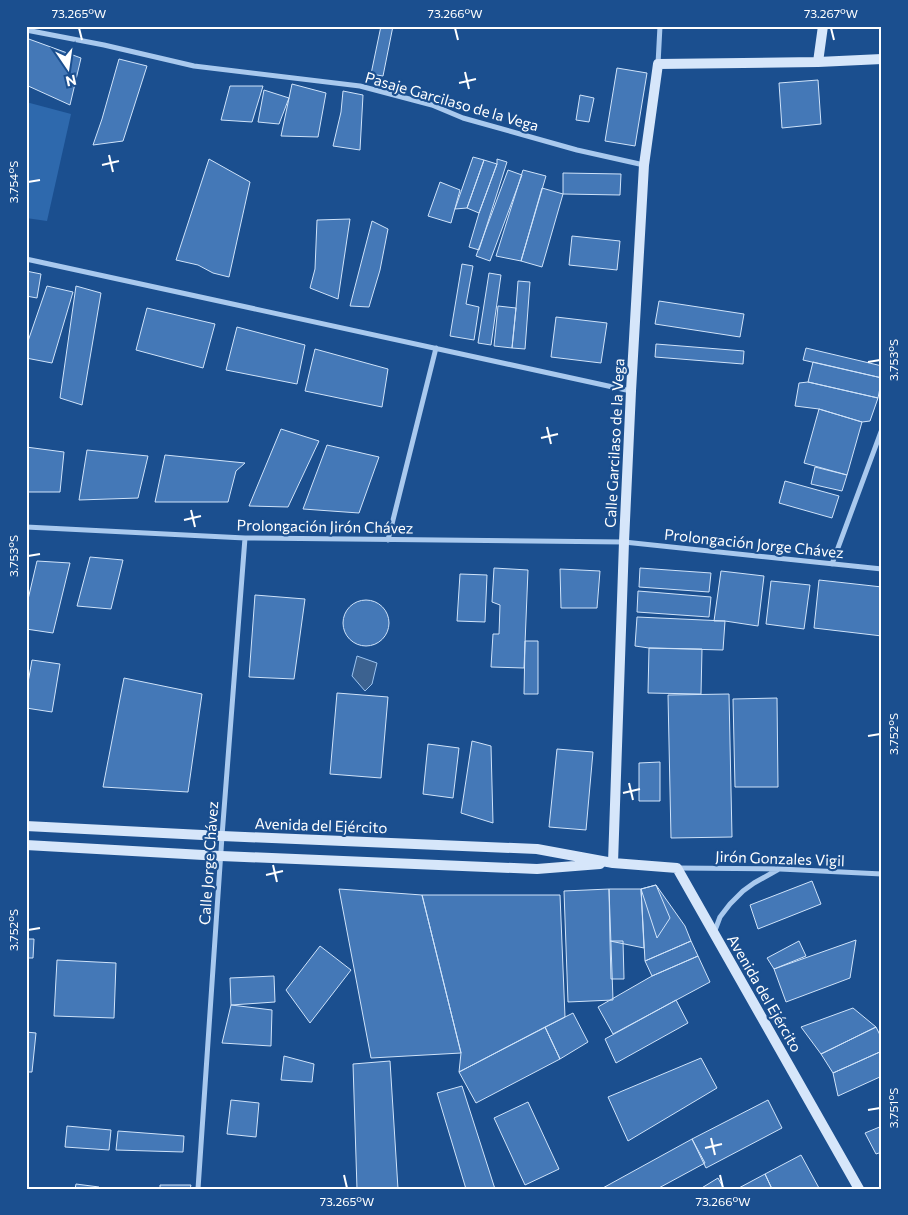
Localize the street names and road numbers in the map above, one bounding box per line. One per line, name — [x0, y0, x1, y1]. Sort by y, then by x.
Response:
street label: Pasaje Garcilaso de la Vega — [363, 68, 541, 134]
street label: Calle Garcilaso de la Vega — [601, 358, 627, 528]
street label: Prolongación Jirón Chávez — [237, 515, 413, 537]
street label: Prolongación Jorge Chávez — [663, 525, 845, 561]
street label: Calle Jorge Chávez — [195, 801, 221, 925]
street label: Avenida del Ejército — [254, 814, 388, 836]
street label: Jirón Gonzales Vigil — [715, 847, 845, 869]
street label: Avenida del Ejército — [724, 931, 806, 1055]

